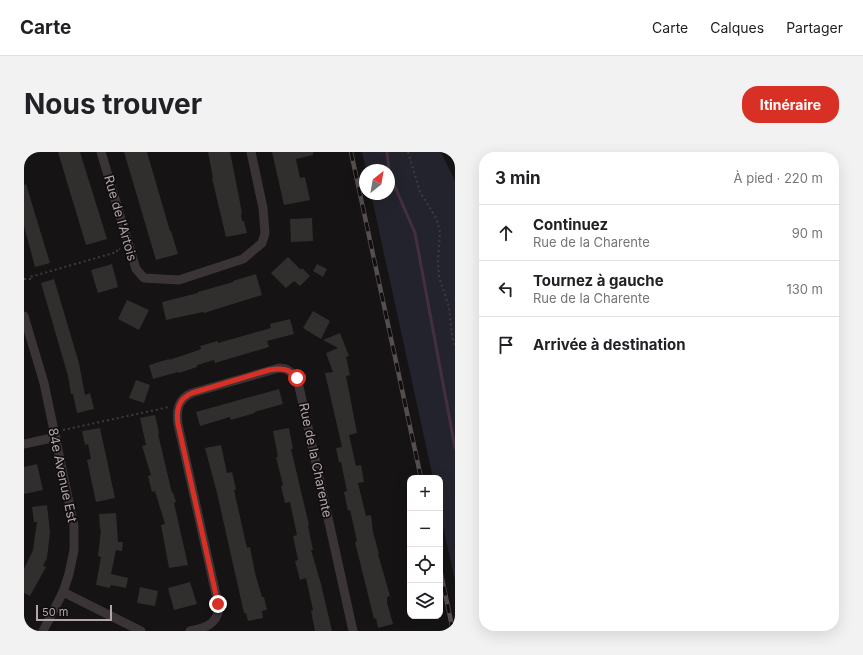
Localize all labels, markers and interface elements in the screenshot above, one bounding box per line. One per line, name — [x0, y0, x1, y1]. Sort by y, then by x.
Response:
text: Carte — [20, 16, 71, 39]
text: Carte — [652, 19, 688, 36]
text: Calques — [710, 19, 764, 36]
text: Partager — [786, 19, 843, 36]
button: Itinéraire — [742, 86, 839, 123]
text: Nous trouver — [24, 87, 202, 121]
north arrow — [359, 164, 395, 200]
text: 3 min — [495, 168, 541, 188]
text: À pied · 220 m — [734, 170, 823, 186]
street label: Rue de l'Artois — [101, 173, 141, 263]
text: Continuez — [533, 215, 608, 234]
icon: ahead — [495, 222, 517, 244]
text: 90 m — [792, 225, 823, 241]
text: Rue de la Charente — [533, 234, 650, 250]
text: Tournez à gauche — [533, 271, 664, 290]
icon: left — [495, 278, 517, 300]
text: 130 m — [786, 281, 823, 297]
text: Rue de la Charente — [533, 290, 650, 306]
icon: arrive — [495, 334, 517, 356]
text: Arrivée à destination — [533, 335, 686, 354]
route start — [288, 369, 306, 387]
street label: Rue de la Charente — [296, 401, 336, 519]
street label: 84e Avenue Est — [45, 426, 81, 524]
map controls — [407, 475, 443, 619]
button: + — [407, 475, 443, 511]
button: − — [407, 511, 443, 547]
button: locate — [407, 547, 443, 583]
button: layers — [407, 583, 443, 619]
route end — [209, 595, 227, 613]
scale bar — [36, 603, 112, 622]
text: 50 m — [42, 605, 68, 619]

